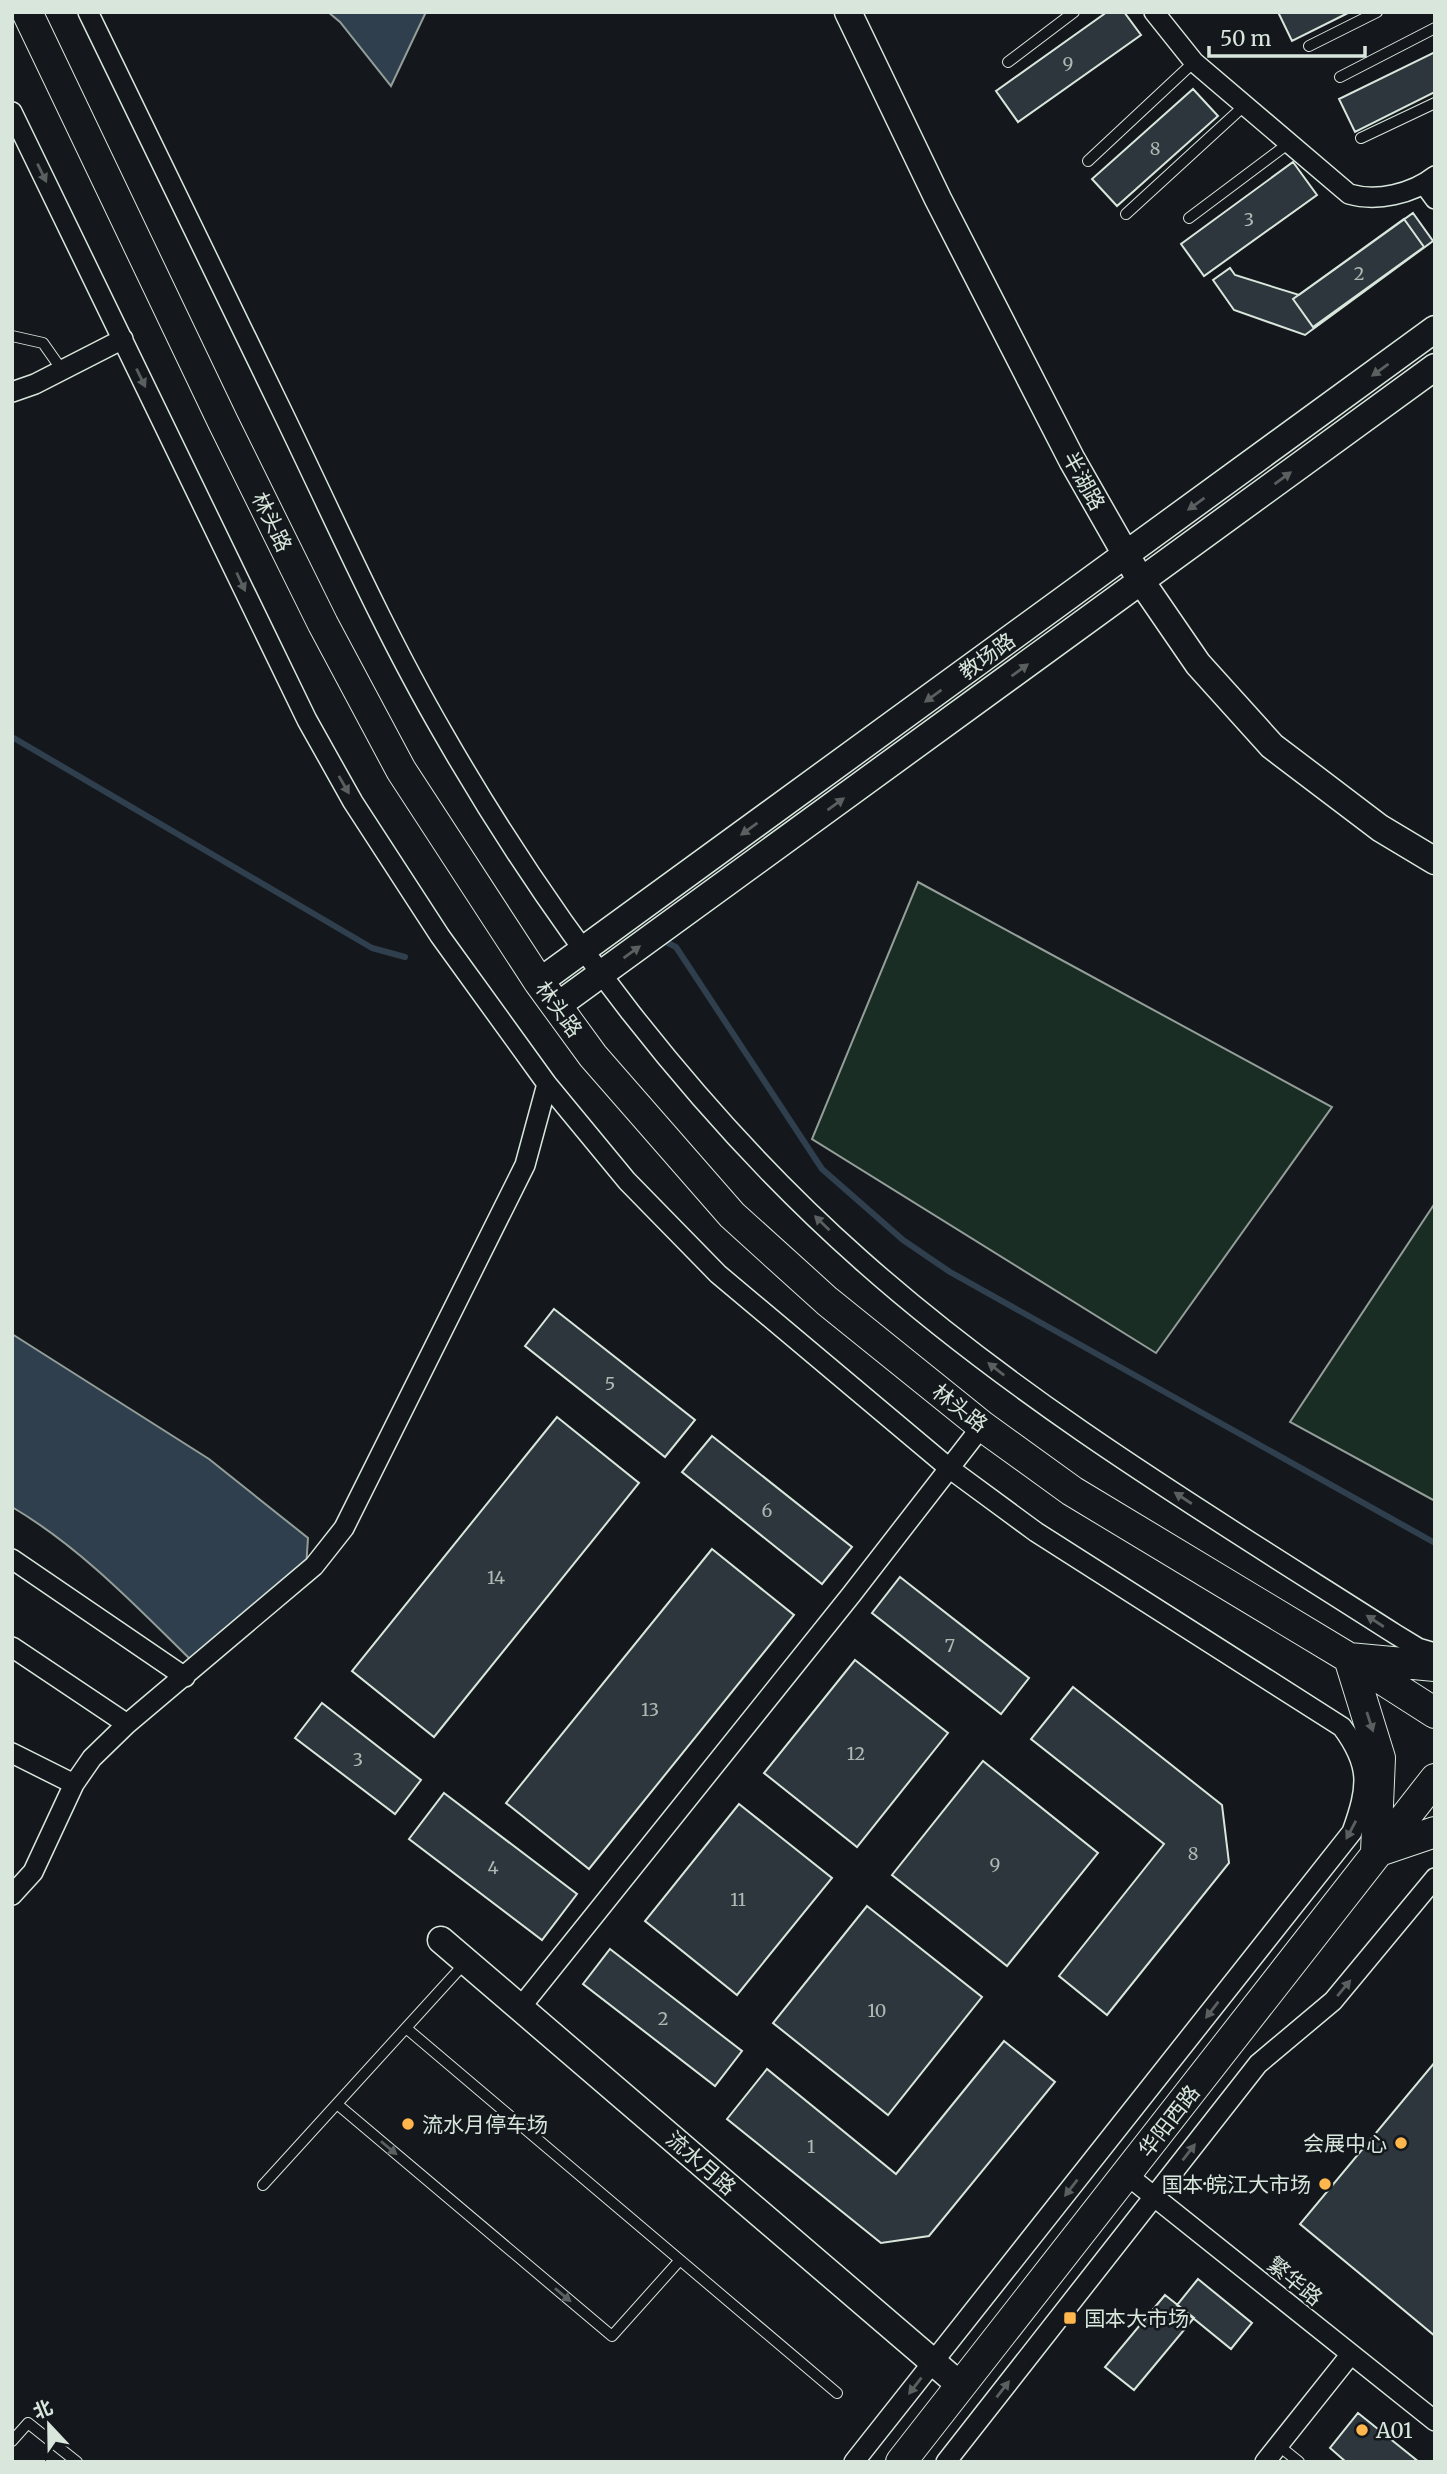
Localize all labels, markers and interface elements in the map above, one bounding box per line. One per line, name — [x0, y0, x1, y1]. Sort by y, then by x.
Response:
scale bar — [1209, 14, 1365, 58]
text: 50 m — [1220, 25, 1271, 52]
house number: 9 — [1063, 52, 1073, 75]
house number: 8 — [1150, 137, 1160, 160]
one-way arrow — [36, 163, 48, 183]
house number: 3 — [1244, 208, 1254, 231]
house number: 2 — [1354, 262, 1364, 285]
one-way arrow — [1371, 363, 1389, 377]
one-way arrow — [136, 368, 147, 388]
street label: 半湖路 — [1057, 447, 1111, 515]
one-way arrow — [1274, 471, 1292, 485]
street label: 林头路 — [246, 488, 298, 556]
one-way arrow — [1187, 497, 1205, 511]
one-way arrow — [236, 572, 247, 592]
street label: 教场路 — [954, 627, 1020, 685]
one-way arrow — [1011, 663, 1029, 677]
one-way arrow — [924, 688, 942, 702]
one-way arrow — [338, 776, 350, 795]
one-way arrow — [827, 797, 845, 811]
one-way arrow — [740, 822, 758, 836]
one-way arrow — [623, 945, 641, 959]
street label: 林头路 — [530, 976, 588, 1042]
one-way arrow — [814, 1216, 831, 1232]
one-way arrow — [988, 1361, 1006, 1376]
house number: 5 — [605, 1372, 615, 1395]
street label: 林头路 — [927, 1378, 993, 1438]
one-way arrow — [1174, 1492, 1193, 1505]
house number: 6 — [762, 1499, 773, 1522]
house number: 14 — [487, 1566, 505, 1589]
one-way arrow — [1365, 1615, 1384, 1628]
house number: 7 — [945, 1634, 955, 1657]
house number: 13 — [641, 1698, 659, 1721]
one-way arrow — [1365, 1712, 1376, 1733]
house number: 12 — [847, 1742, 865, 1765]
house number: 3 — [353, 1748, 363, 1771]
one-way arrow — [1346, 1820, 1357, 1840]
house number: 8 — [1188, 1842, 1198, 1865]
house number: 9 — [990, 1853, 1000, 1876]
house number: 4 — [487, 1856, 499, 1879]
house number: 11 — [730, 1888, 746, 1911]
one-way arrow — [1337, 1979, 1352, 1997]
house number: 10 — [868, 1999, 886, 2022]
one-way arrow — [1205, 2001, 1220, 2018]
house number: 2 — [658, 2007, 668, 2030]
street label: 华阳西路 — [1133, 2080, 1205, 2162]
place label: 流水月停车场 — [422, 2111, 548, 2138]
marker: 流水月停车场 — [400, 2116, 416, 2132]
street label: 流水月路 — [660, 2125, 742, 2201]
place label: 会展中心 — [1303, 2130, 1387, 2157]
house number: 1 — [807, 2135, 815, 2158]
marker: 会展中心 — [1393, 2135, 1409, 2151]
one-way arrow — [380, 2140, 398, 2156]
one-way arrow — [1181, 2143, 1195, 2161]
place label: 国本·皖江大市场 — [1162, 2171, 1311, 2198]
marker: 国本·皖江大市场 — [1317, 2176, 1333, 2192]
one-way arrow — [1064, 2179, 1078, 2197]
street label: 繁华路 — [1262, 2251, 1328, 2311]
one-way arrow — [554, 2287, 572, 2303]
place label: 国本大市场 — [1084, 2305, 1189, 2332]
marker: 国本大市场 — [1062, 2310, 1078, 2326]
one-way arrow — [907, 2376, 922, 2394]
one-way arrow — [995, 2380, 1010, 2397]
north arrow — [14, 2390, 84, 2460]
text: 北 — [29, 2395, 56, 2424]
place label: A01 — [1375, 2417, 1413, 2444]
marker: A01 — [1354, 2422, 1370, 2438]

